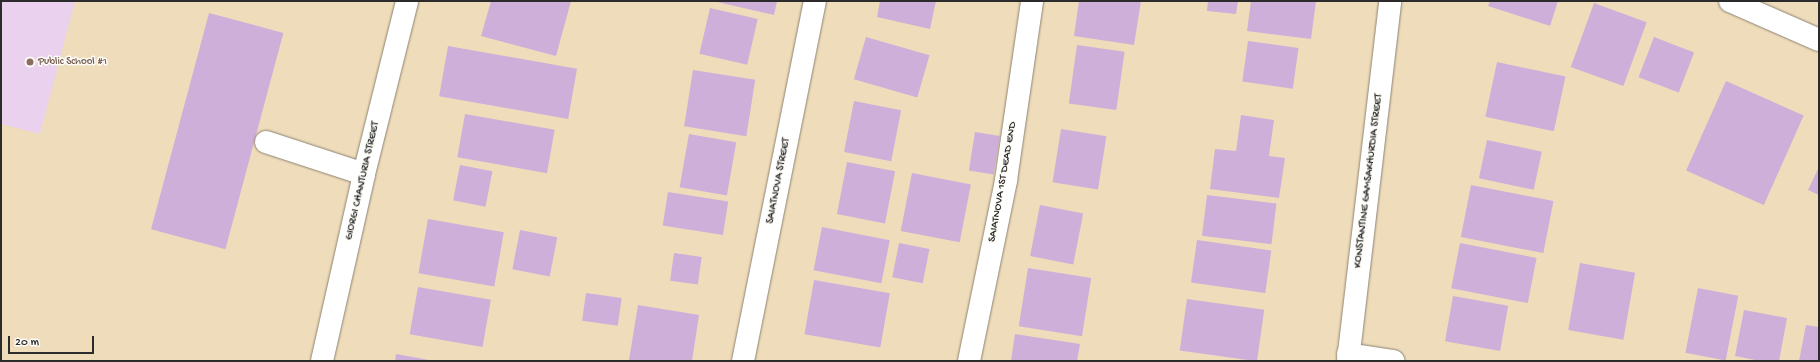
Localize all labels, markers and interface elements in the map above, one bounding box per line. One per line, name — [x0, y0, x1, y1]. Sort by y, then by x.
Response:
place label: Public School #1 — [38, 55, 107, 69]
marker: Public School #1 — [25, 57, 35, 67]
street label: KONSTANTINE GAMSAKHURDIA STREET — [1352, 93, 1386, 269]
street label: GIORGI CHANTURIA STREET — [343, 120, 383, 242]
street label: SAIATNOVA 1ST DEAD END — [986, 121, 1020, 243]
street label: SAIATNOVA STREET — [764, 137, 794, 225]
scale bar — [10, 328, 96, 354]
text: 20 m — [15, 336, 39, 350]

